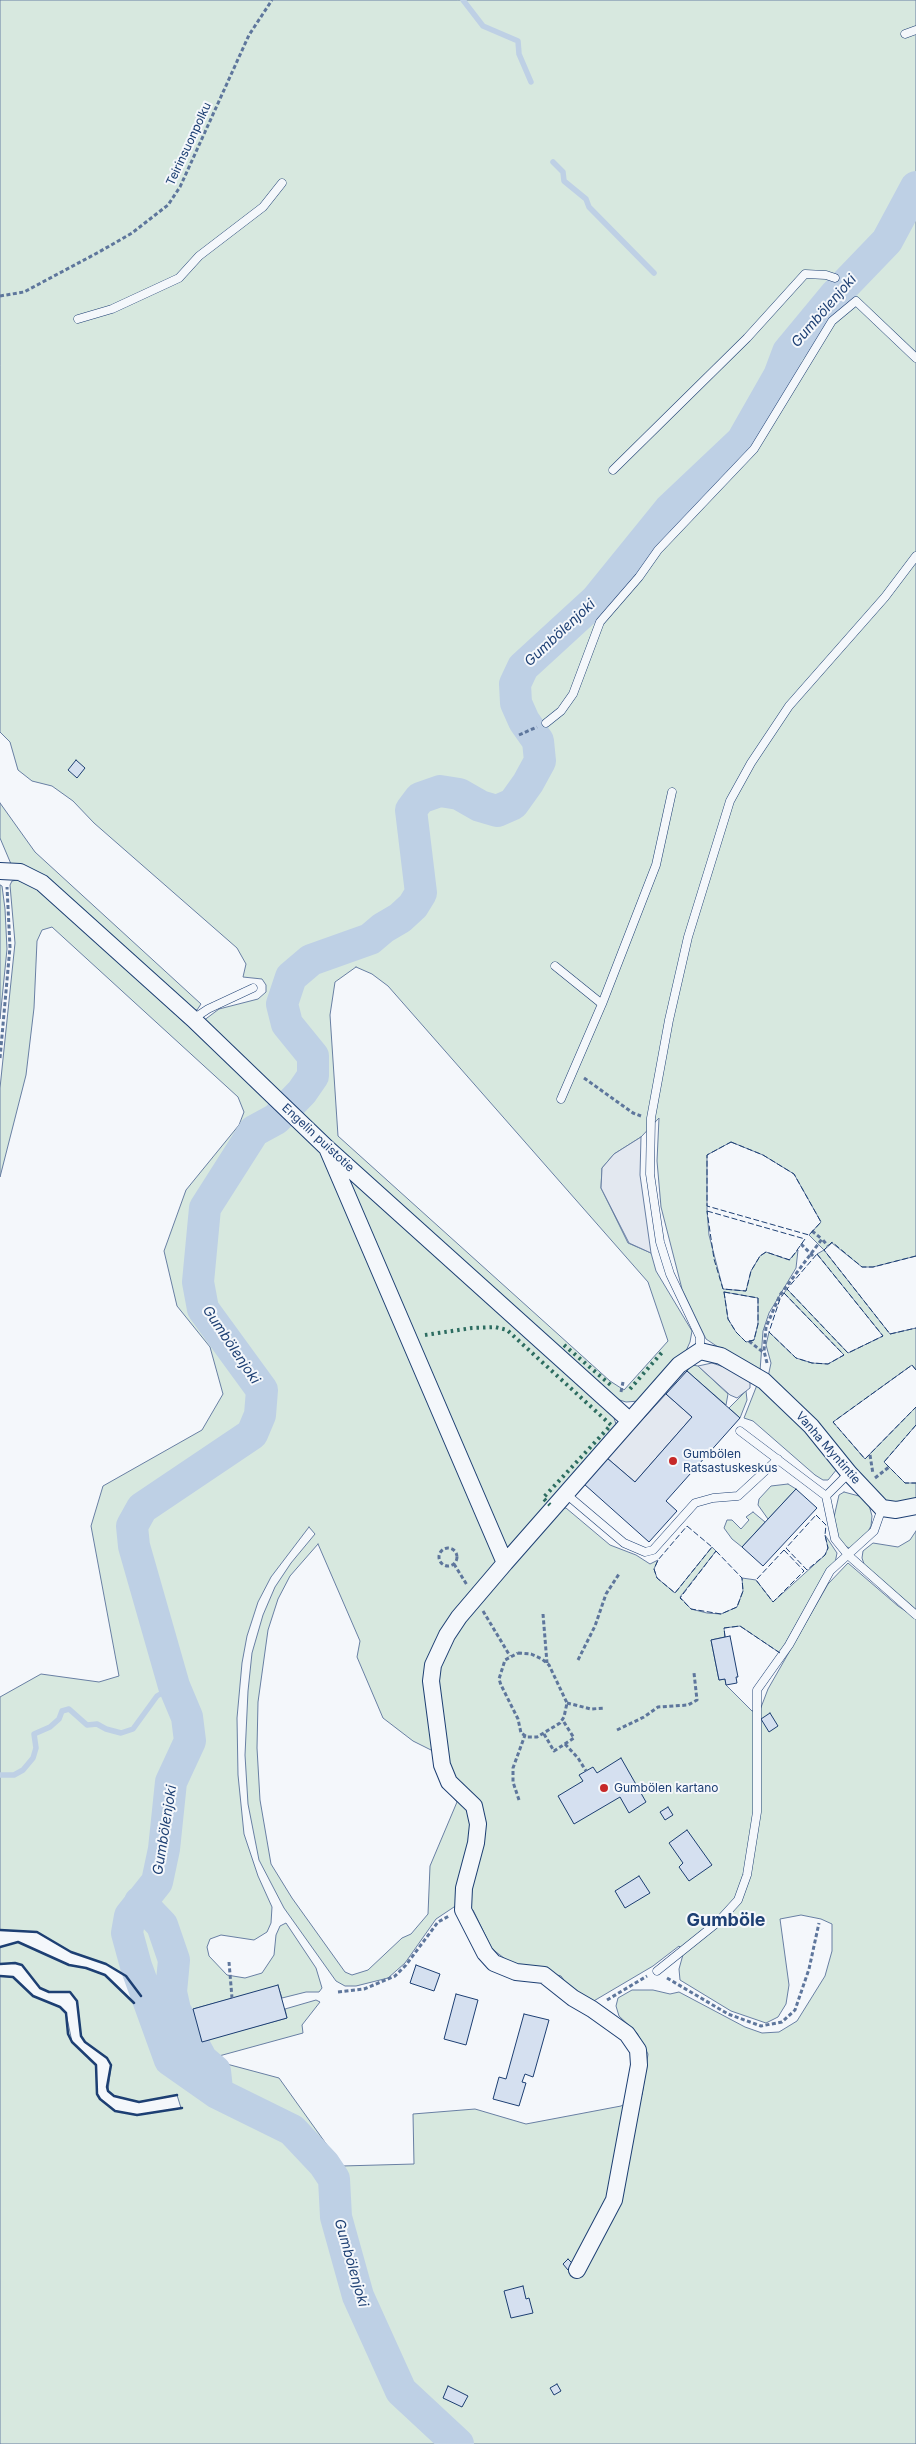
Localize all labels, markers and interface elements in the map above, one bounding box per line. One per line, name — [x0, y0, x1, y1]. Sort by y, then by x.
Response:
street label: Teirinsuonpolku — [163, 100, 215, 188]
water label: Gumbölenjoki — [788, 271, 860, 351]
water label: Gumbölenjoki — [521, 596, 599, 670]
street label: Engelin puistotie — [279, 1101, 357, 1175]
water label: Gumbölenjoki — [199, 1303, 263, 1387]
street label: Vanha Myntintie — [793, 1409, 863, 1487]
place label: Gumbölen Ratsastuskeskus — [683, 1447, 778, 1475]
marker: Gumbölen Ratsastuskeskus — [667, 1455, 679, 1467]
place label: Gumbölen kartano — [614, 1781, 719, 1795]
marker: Gumbölen kartano — [598, 1782, 610, 1794]
water label: Gumbölenjoki — [150, 1784, 180, 1876]
district label: Gumböle — [686, 1910, 766, 1932]
water label: Gumbölenjoki — [330, 2217, 372, 2309]

